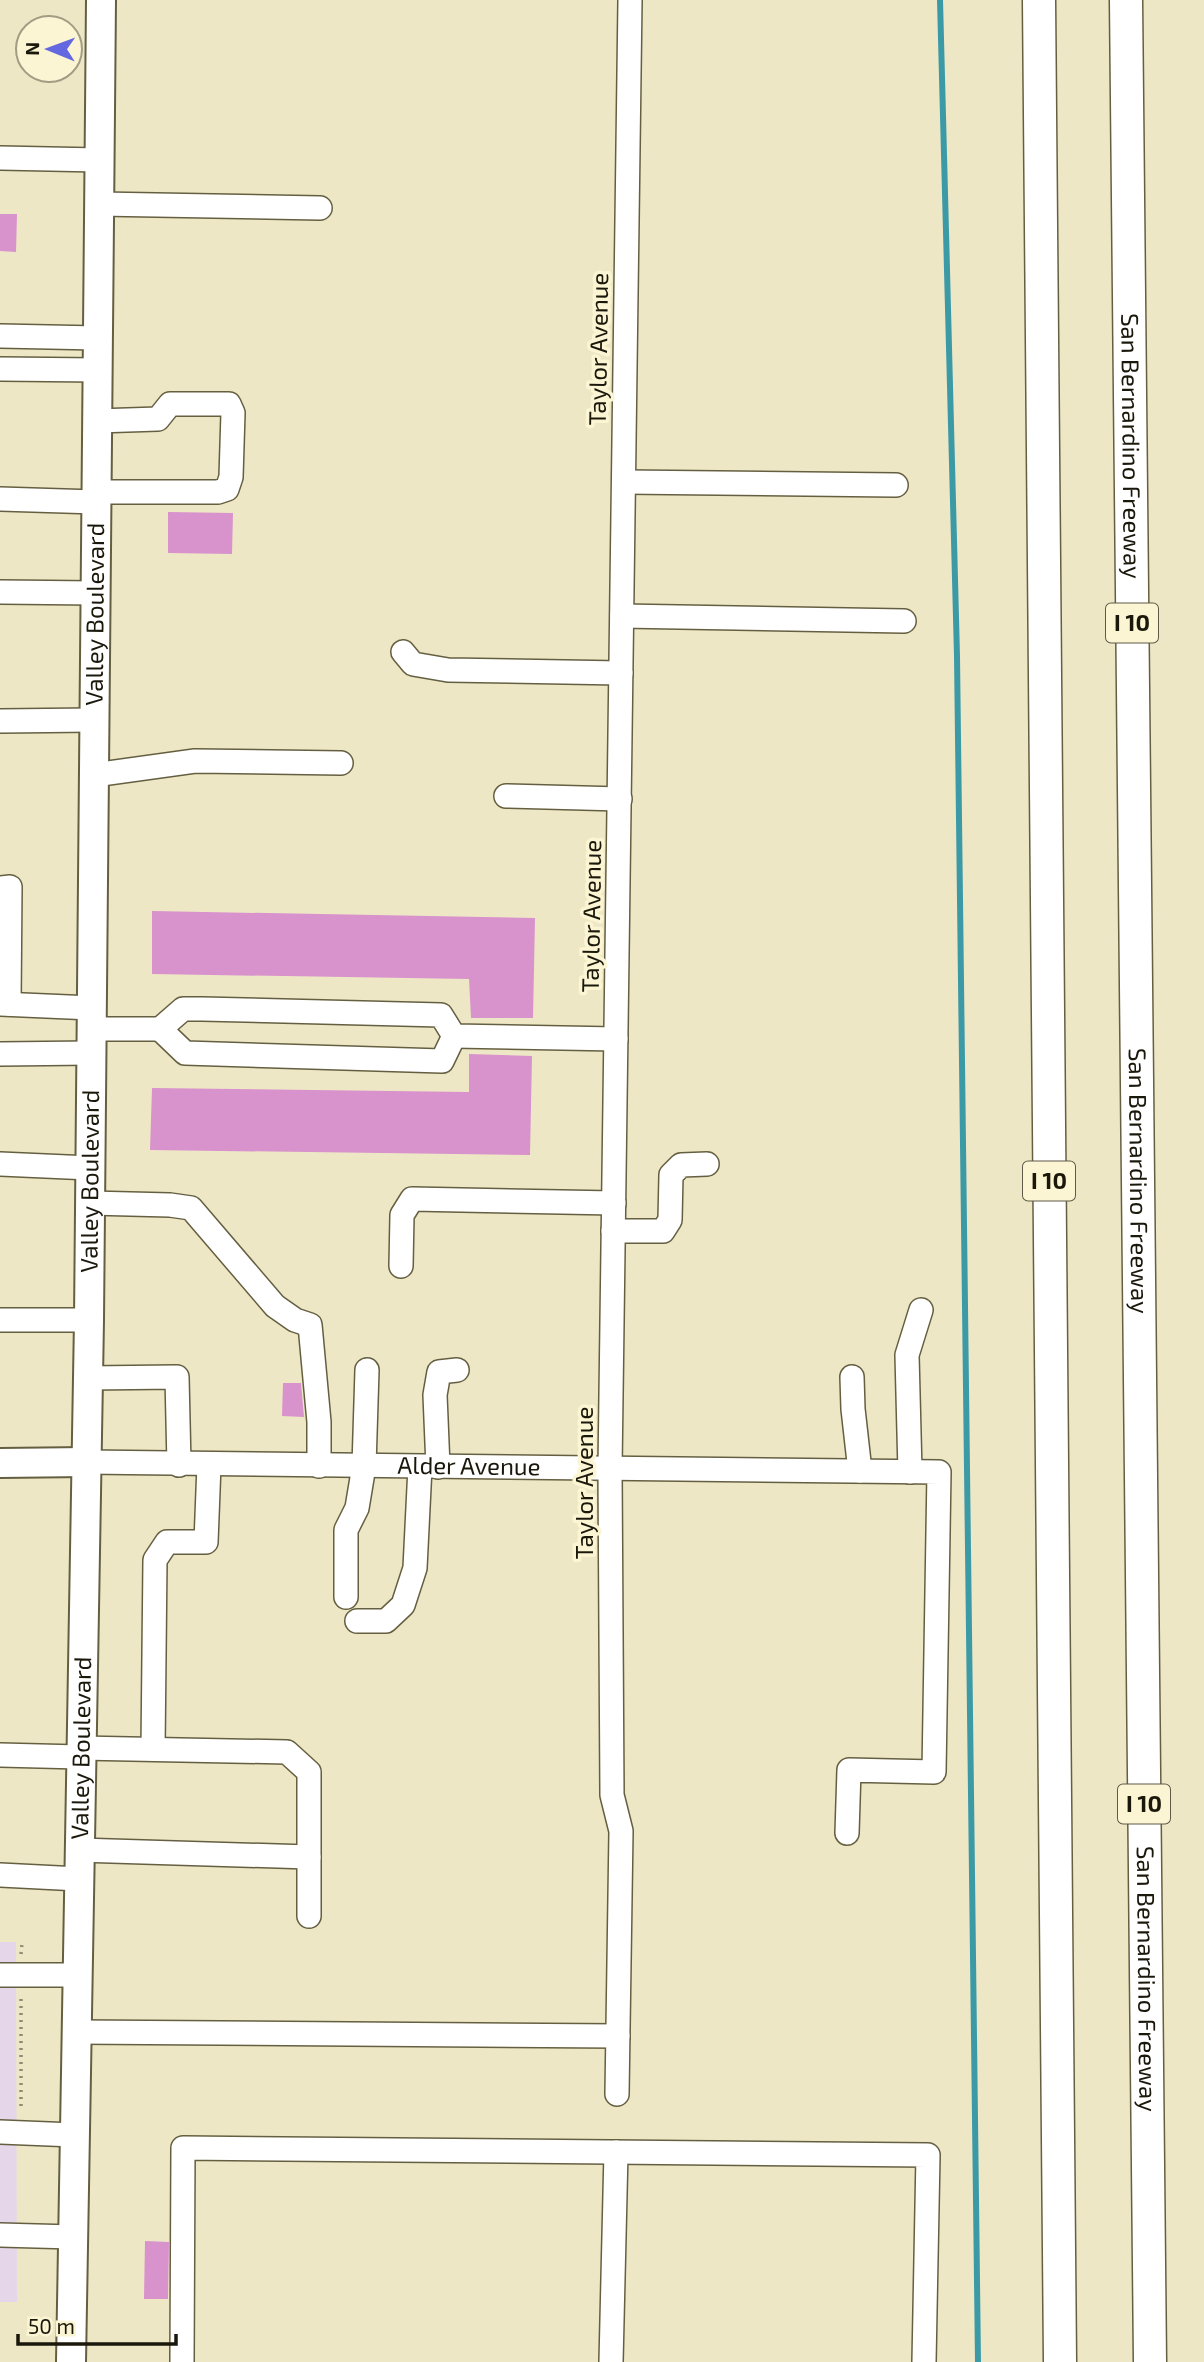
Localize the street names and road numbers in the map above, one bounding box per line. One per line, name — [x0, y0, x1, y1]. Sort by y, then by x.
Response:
street label: Taylor Avenue — [582, 272, 613, 426]
street label: San Bernardino Freeway — [1116, 313, 1148, 579]
street label: Valley Boulevard — [79, 523, 109, 706]
road number: I 10 — [1106, 604, 1158, 642]
street label: Taylor Avenue — [575, 839, 606, 993]
street label: San Bernardino Freeway — [1124, 1048, 1155, 1314]
street label: Valley Boulevard — [73, 1090, 104, 1273]
road number: I 10 — [1023, 1162, 1075, 1200]
street label: Taylor Avenue — [569, 1407, 598, 1559]
street label: Alder Avenue — [397, 1450, 541, 1480]
street label: Valley Boulevard — [64, 1656, 96, 1840]
road number: I 10 — [1118, 1784, 1170, 1824]
street label: San Bernardino Freeway — [1132, 1846, 1163, 2112]

